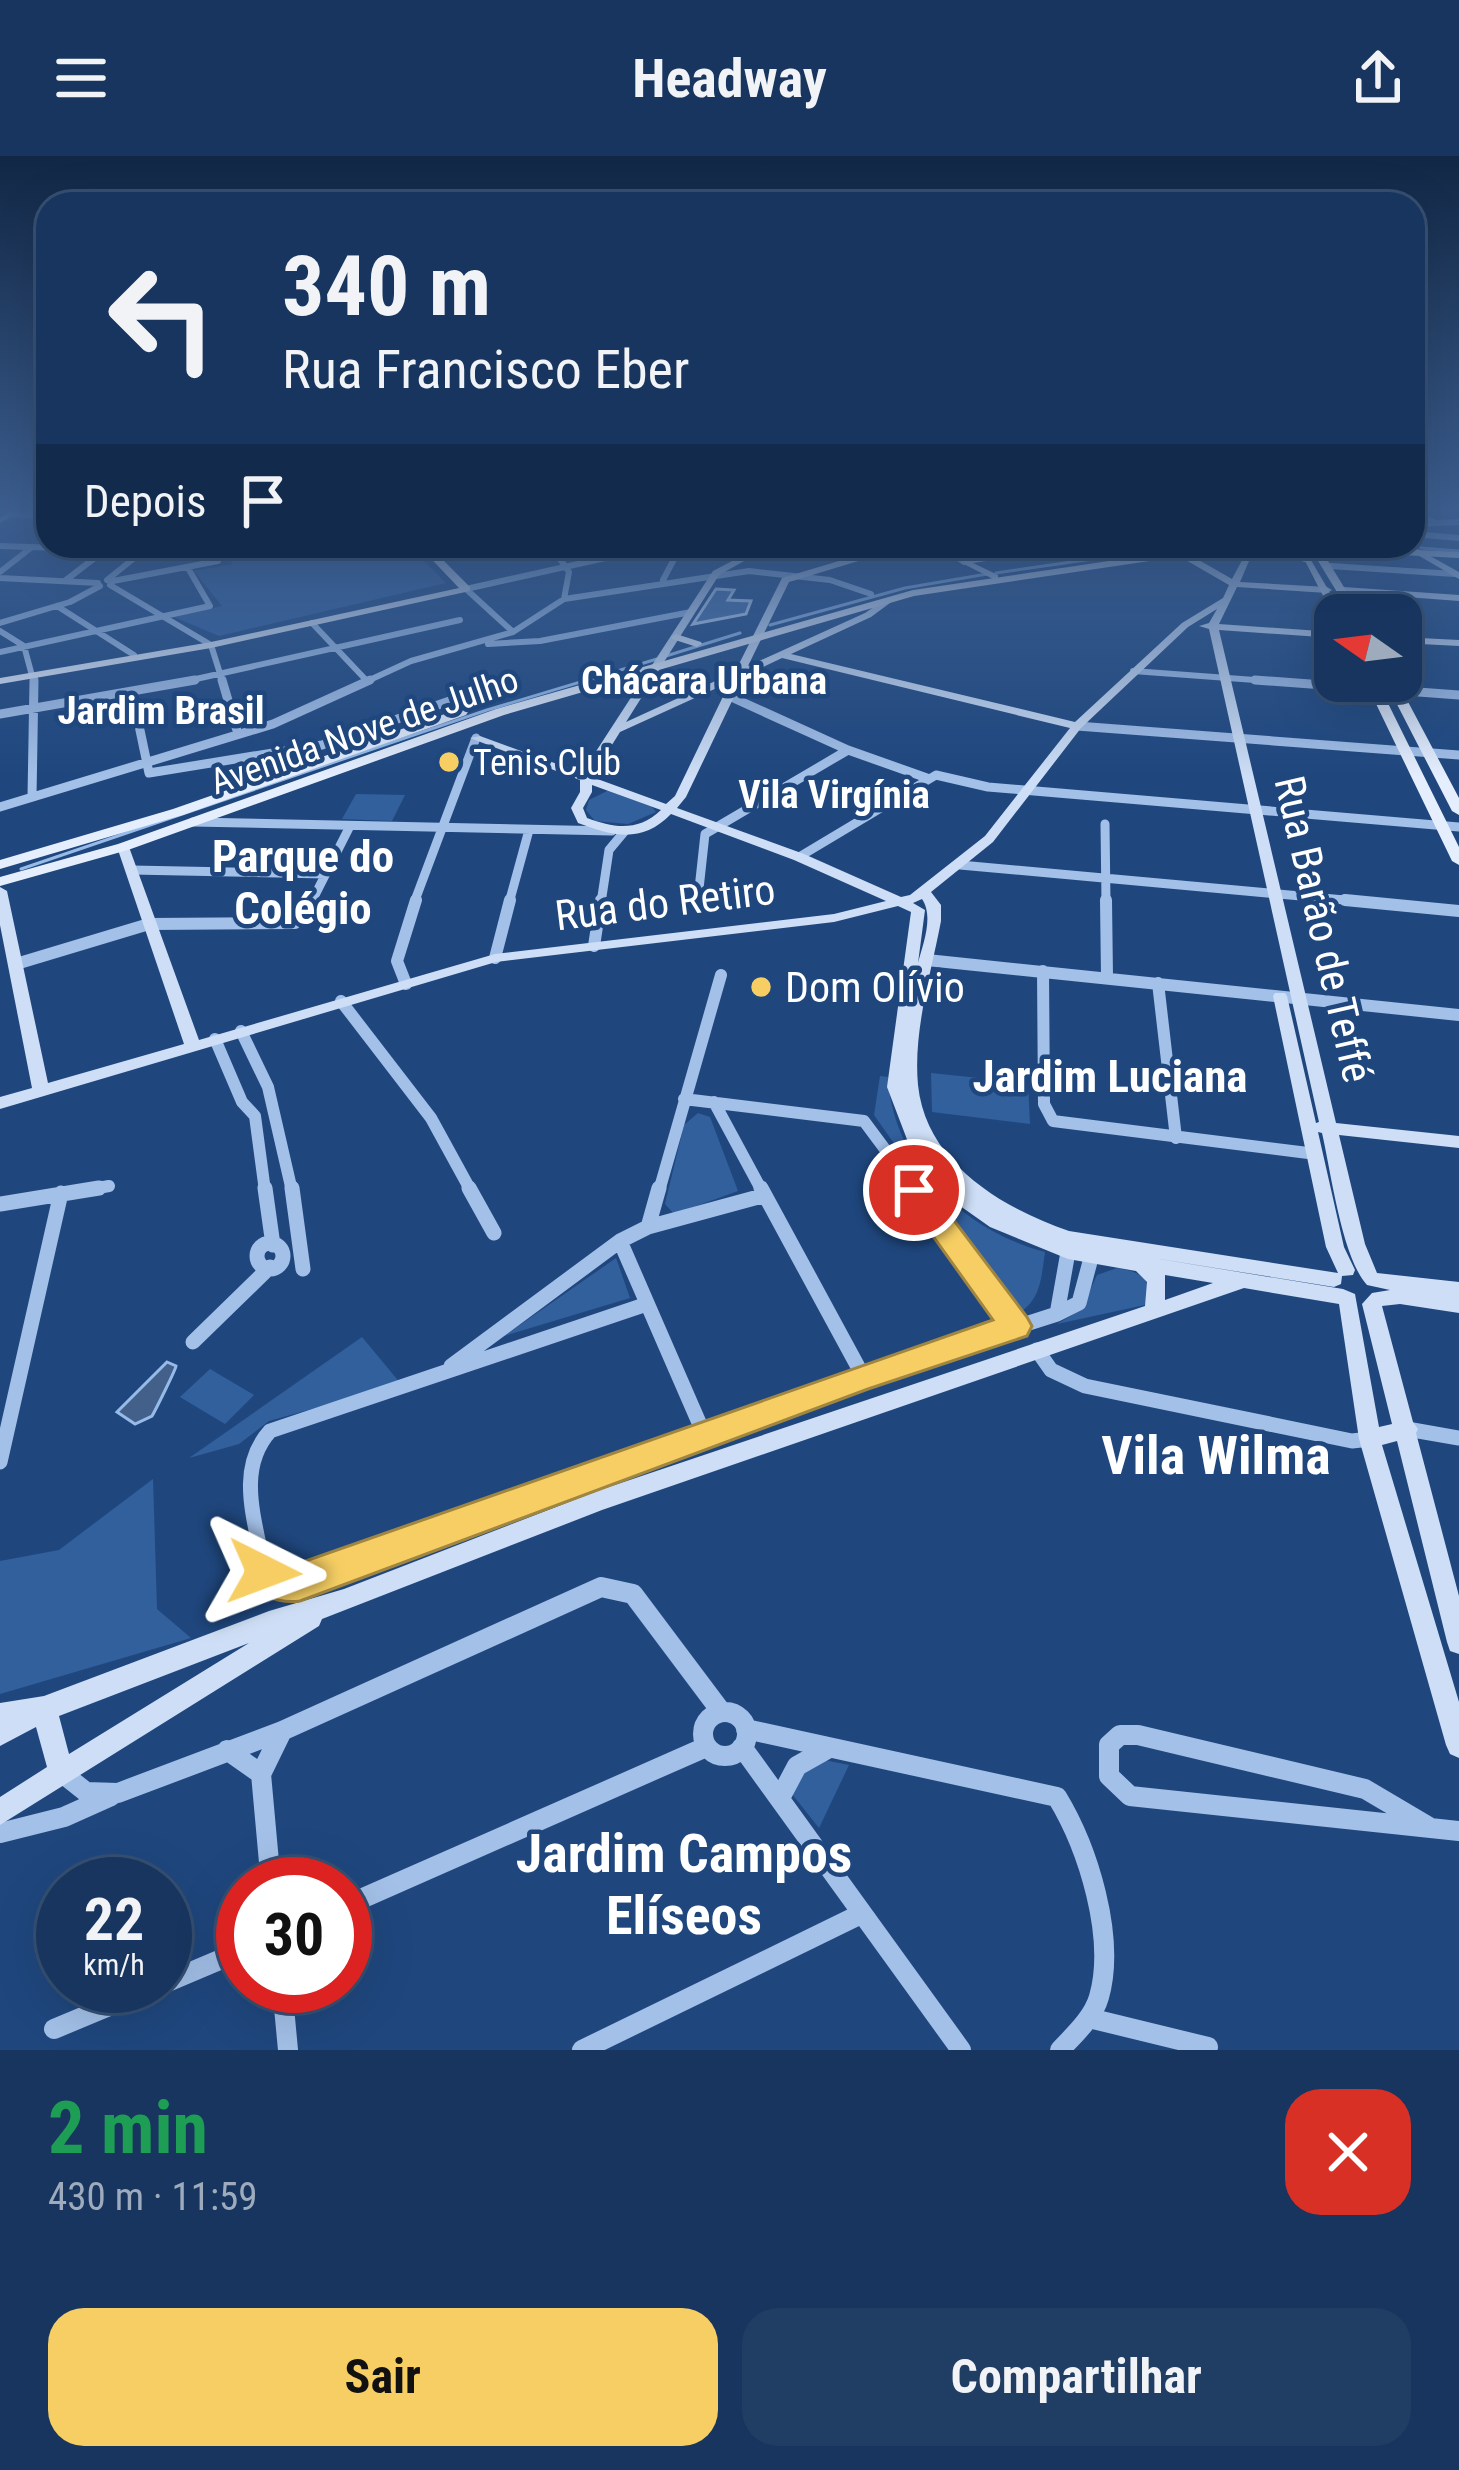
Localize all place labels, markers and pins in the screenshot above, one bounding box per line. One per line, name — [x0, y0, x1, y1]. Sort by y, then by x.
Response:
place label: Tenis Club — [473, 742, 621, 784]
marker: Tenis Club — [436, 749, 462, 775]
place label: Dom Olívio — [785, 963, 965, 1012]
marker: Dom Olívio — [748, 974, 774, 1000]
pin — [863, 1139, 965, 1241]

